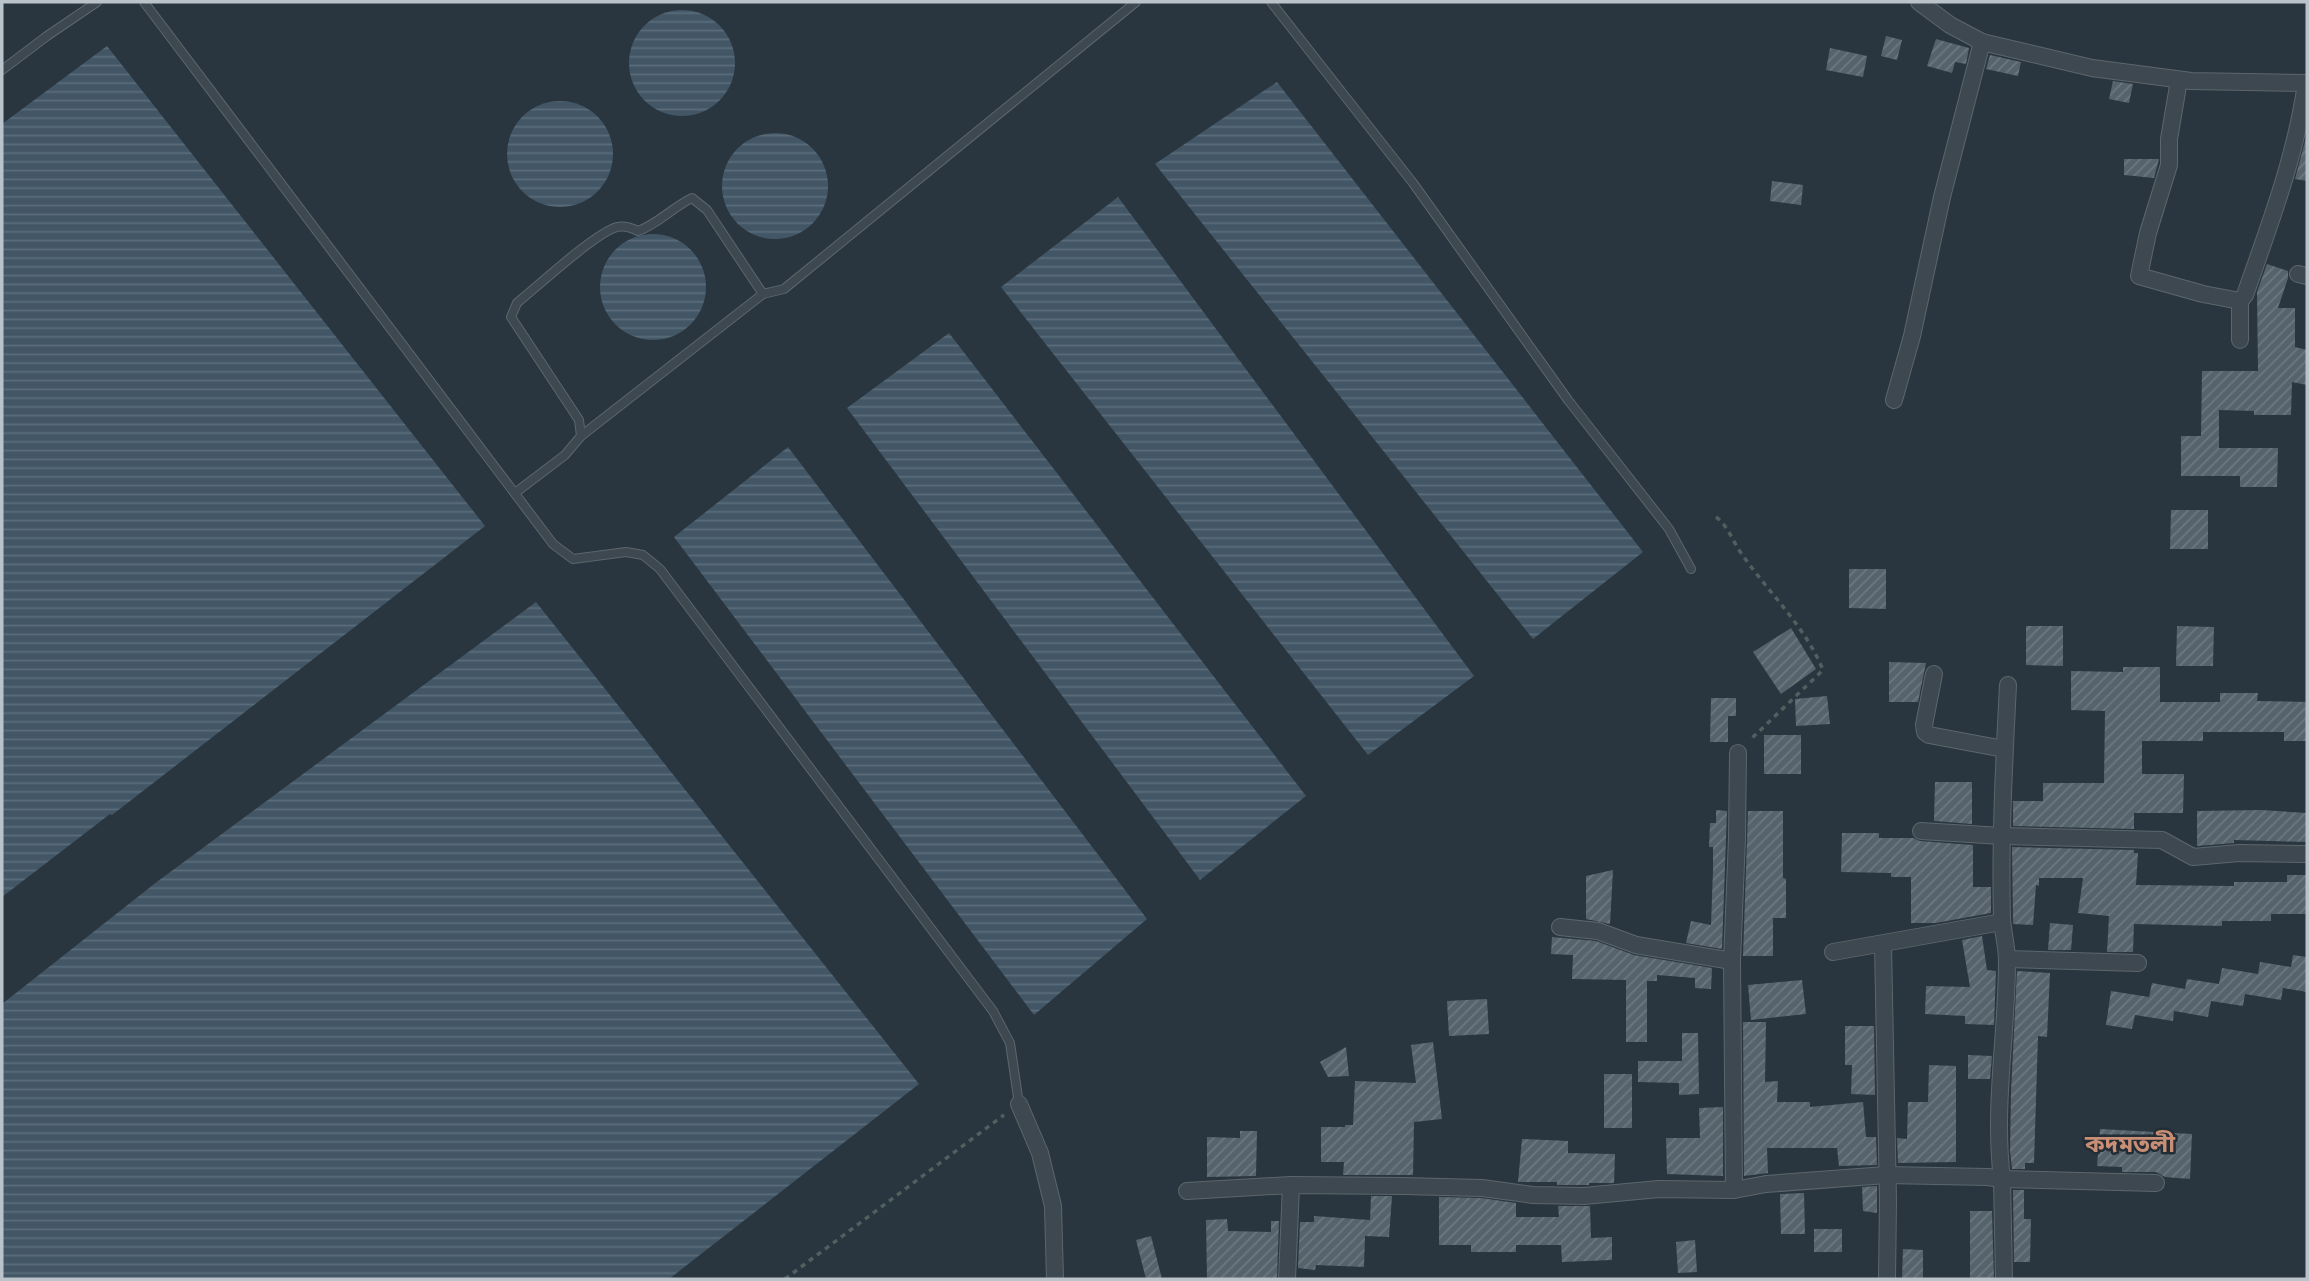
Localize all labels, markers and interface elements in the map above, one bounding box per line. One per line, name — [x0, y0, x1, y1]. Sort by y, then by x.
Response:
district label: কদমতলী — [2084, 1130, 2176, 1158]

